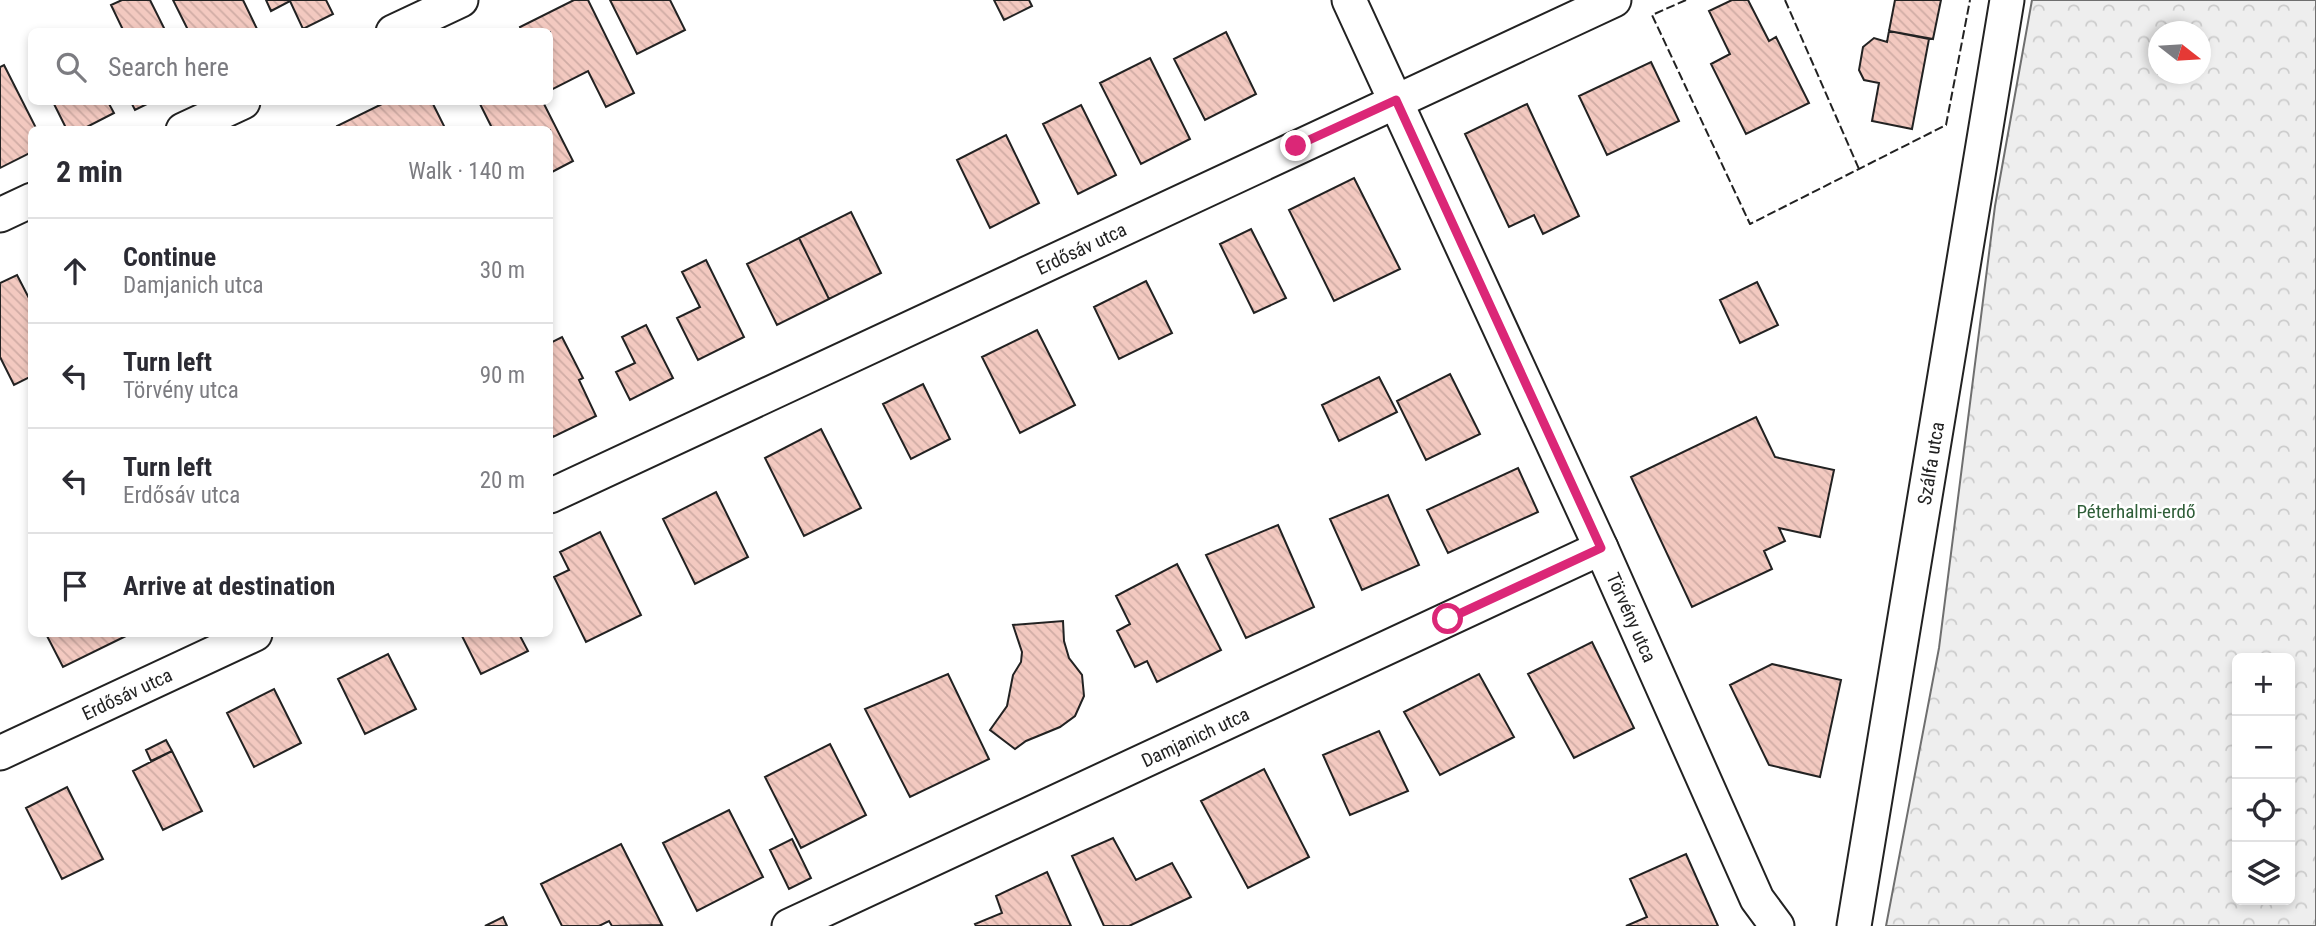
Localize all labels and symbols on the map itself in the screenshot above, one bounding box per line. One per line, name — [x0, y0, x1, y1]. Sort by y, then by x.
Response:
north arrow — [2148, 21, 2211, 84]
route end — [1280, 130, 1311, 161]
street label: Erdősáv utca — [1032, 218, 1130, 279]
street label: Szálfa utca — [1912, 420, 1949, 507]
park label: Péterhalmi-erdő — [2076, 500, 2196, 523]
street label: Törvény utca — [1602, 569, 1662, 666]
route start — [1432, 603, 1463, 634]
street label: Erdősáv utca — [78, 663, 176, 725]
street label: Damjanich utca — [1138, 702, 1253, 772]

